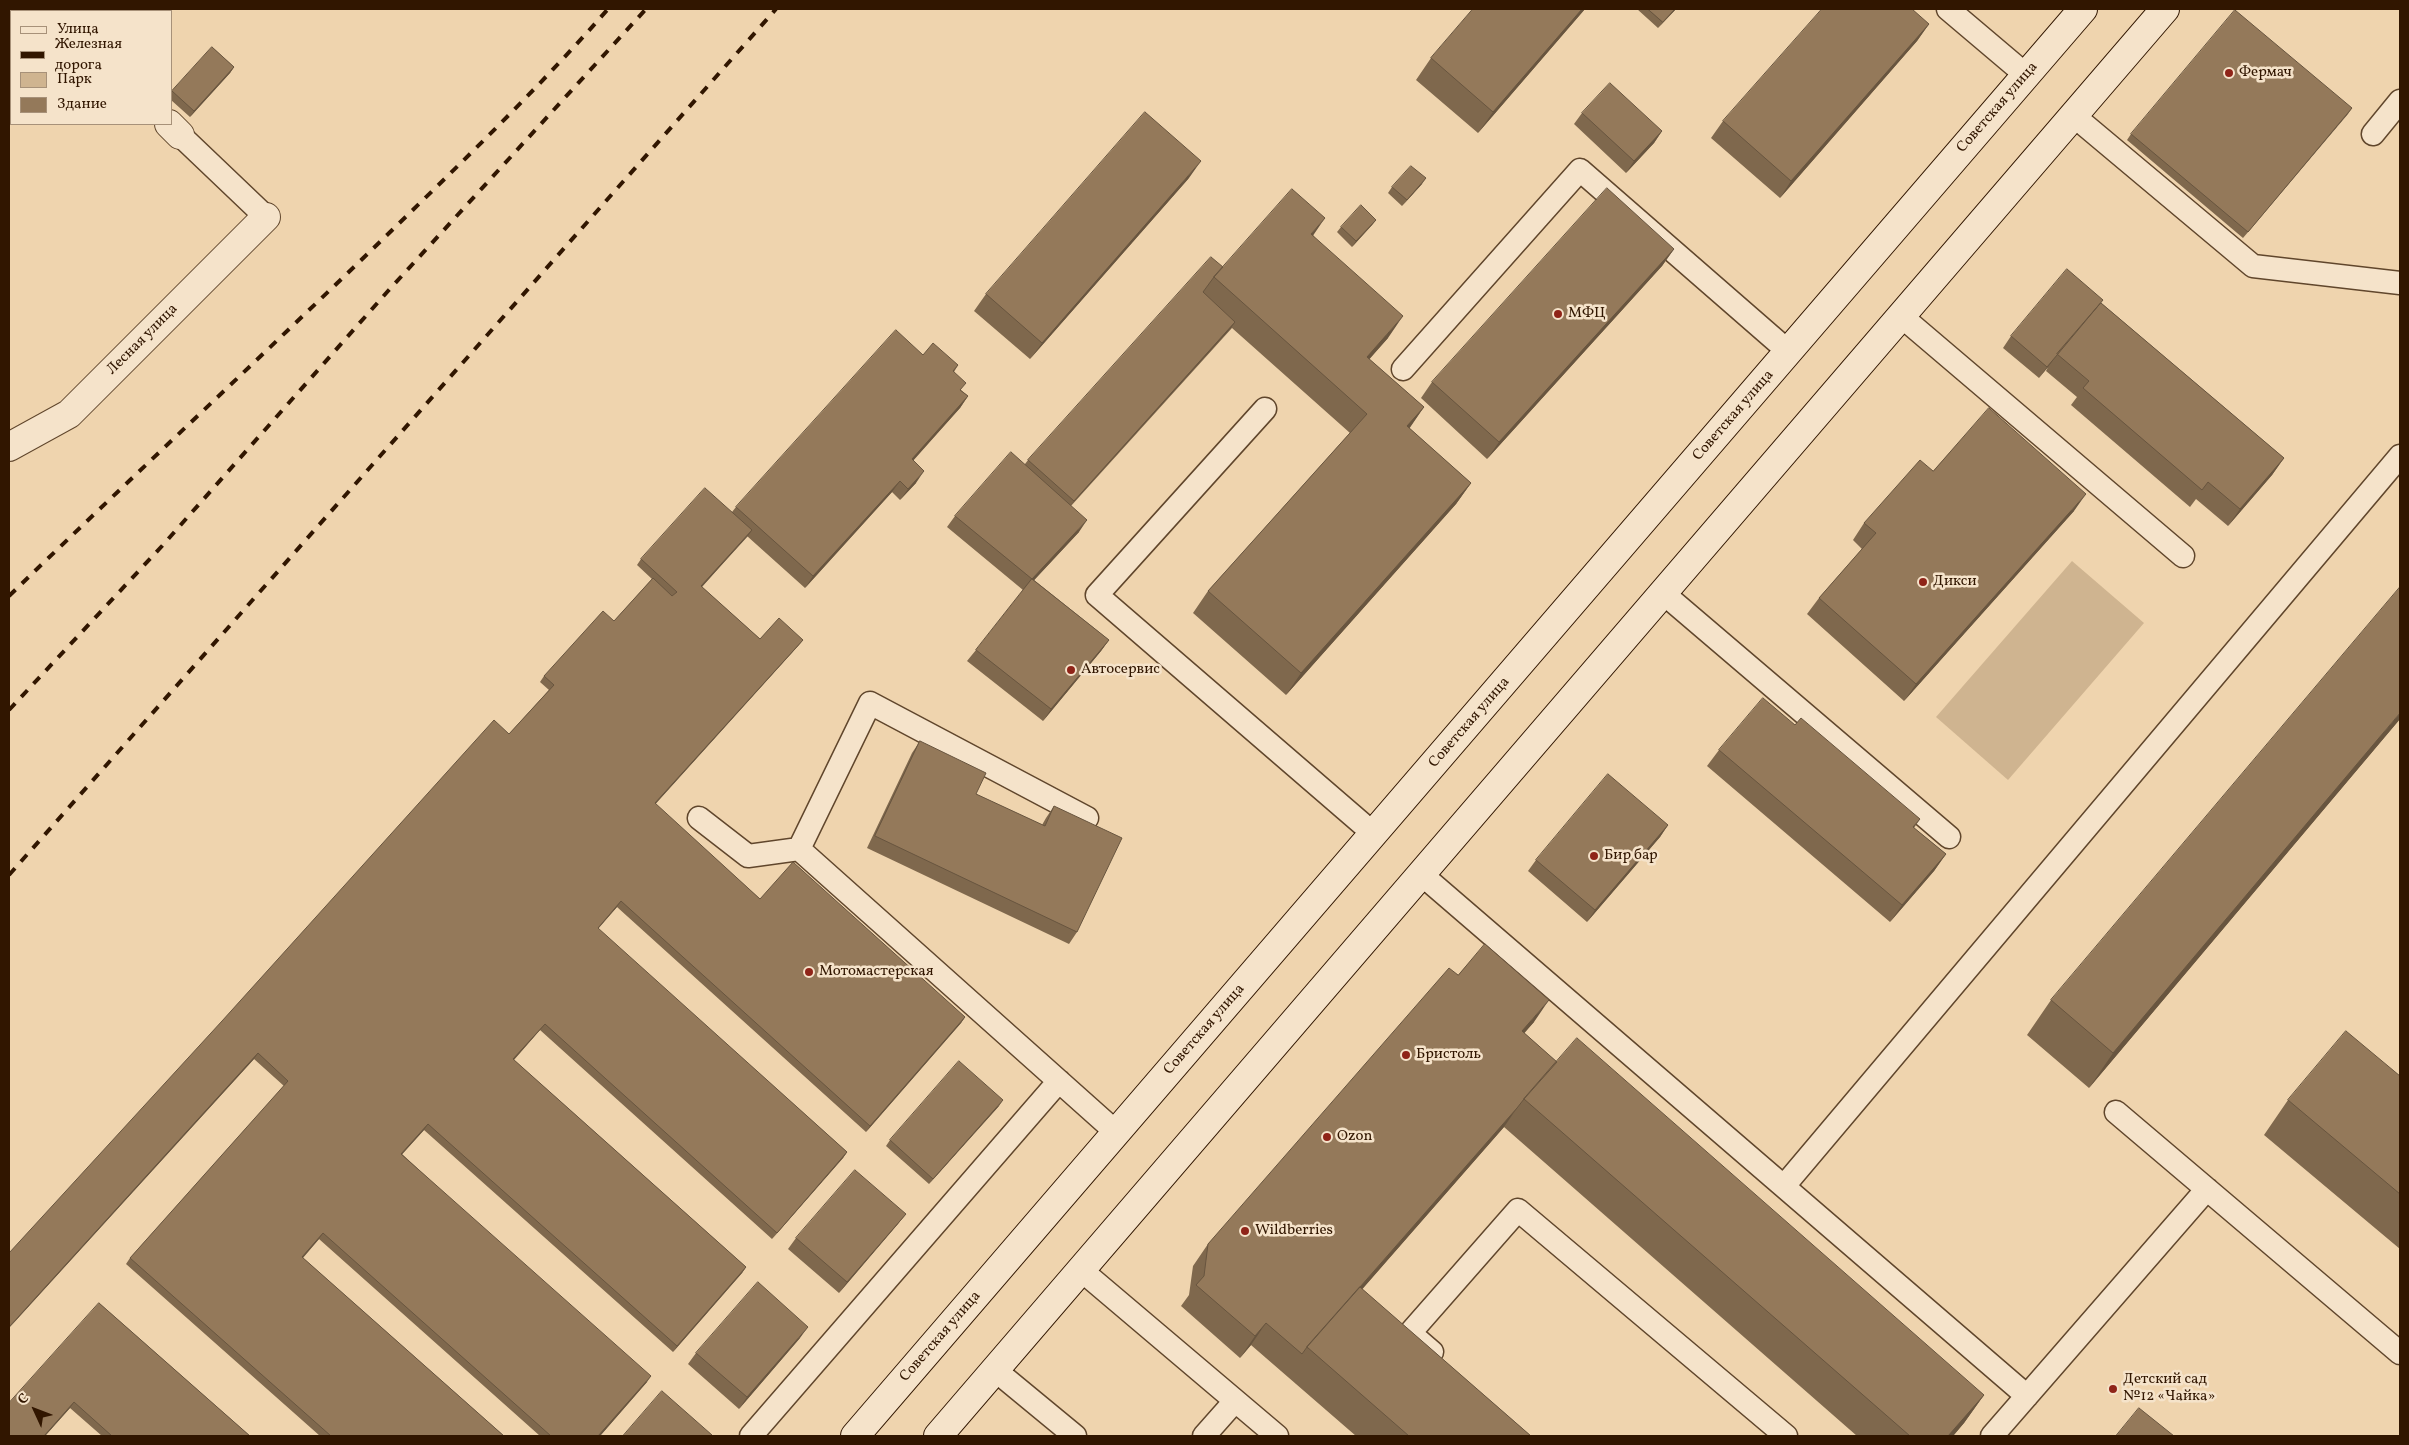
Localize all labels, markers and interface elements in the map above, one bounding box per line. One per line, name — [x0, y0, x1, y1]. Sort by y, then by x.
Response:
legend — [10, 10, 172, 125]
text: Улица — [57, 19, 99, 40]
text: Железная дорога — [55, 34, 122, 76]
street label: Советская улица — [1954, 59, 2042, 157]
place label: Фермач — [2239, 64, 2292, 82]
marker: Фермач — [2223, 67, 2235, 79]
text: Парк — [57, 69, 92, 90]
text: Здание — [57, 94, 107, 115]
street label: Лесная улица — [104, 301, 182, 379]
place label: МФЦ — [1568, 305, 1606, 323]
marker: МФЦ — [1552, 308, 1564, 320]
street label: Советская улица — [1690, 367, 1778, 465]
place label: Дикси — [1933, 573, 1977, 591]
marker: Дикси — [1917, 576, 1929, 588]
place label: Автосервис — [1081, 661, 1160, 679]
marker: Автосервис — [1065, 664, 1077, 676]
street label: Советская улица — [1426, 674, 1514, 772]
place label: Бир бар — [1604, 847, 1658, 865]
marker: Бир бар — [1588, 850, 1600, 862]
place label: Мотомастерская — [819, 963, 934, 981]
marker: Мотомастерская — [803, 966, 815, 978]
street label: Советская улица — [1161, 981, 1249, 1079]
place label: Бристоль — [1416, 1046, 1481, 1064]
marker: Бристоль — [1400, 1049, 1412, 1061]
place label: Ozon — [1337, 1128, 1372, 1146]
marker: Ozon — [1321, 1131, 1333, 1143]
place label: Wildberries — [1255, 1222, 1333, 1240]
marker: Wildberries — [1239, 1225, 1251, 1237]
street label: Советская улица — [897, 1288, 985, 1386]
place label: Детский сад №12 «Чайка» — [2123, 1371, 2215, 1406]
marker: Детский сад №12 «Чайка» — [2107, 1383, 2119, 1395]
north arrow — [10, 1385, 60, 1435]
text: С — [14, 1390, 34, 1409]

